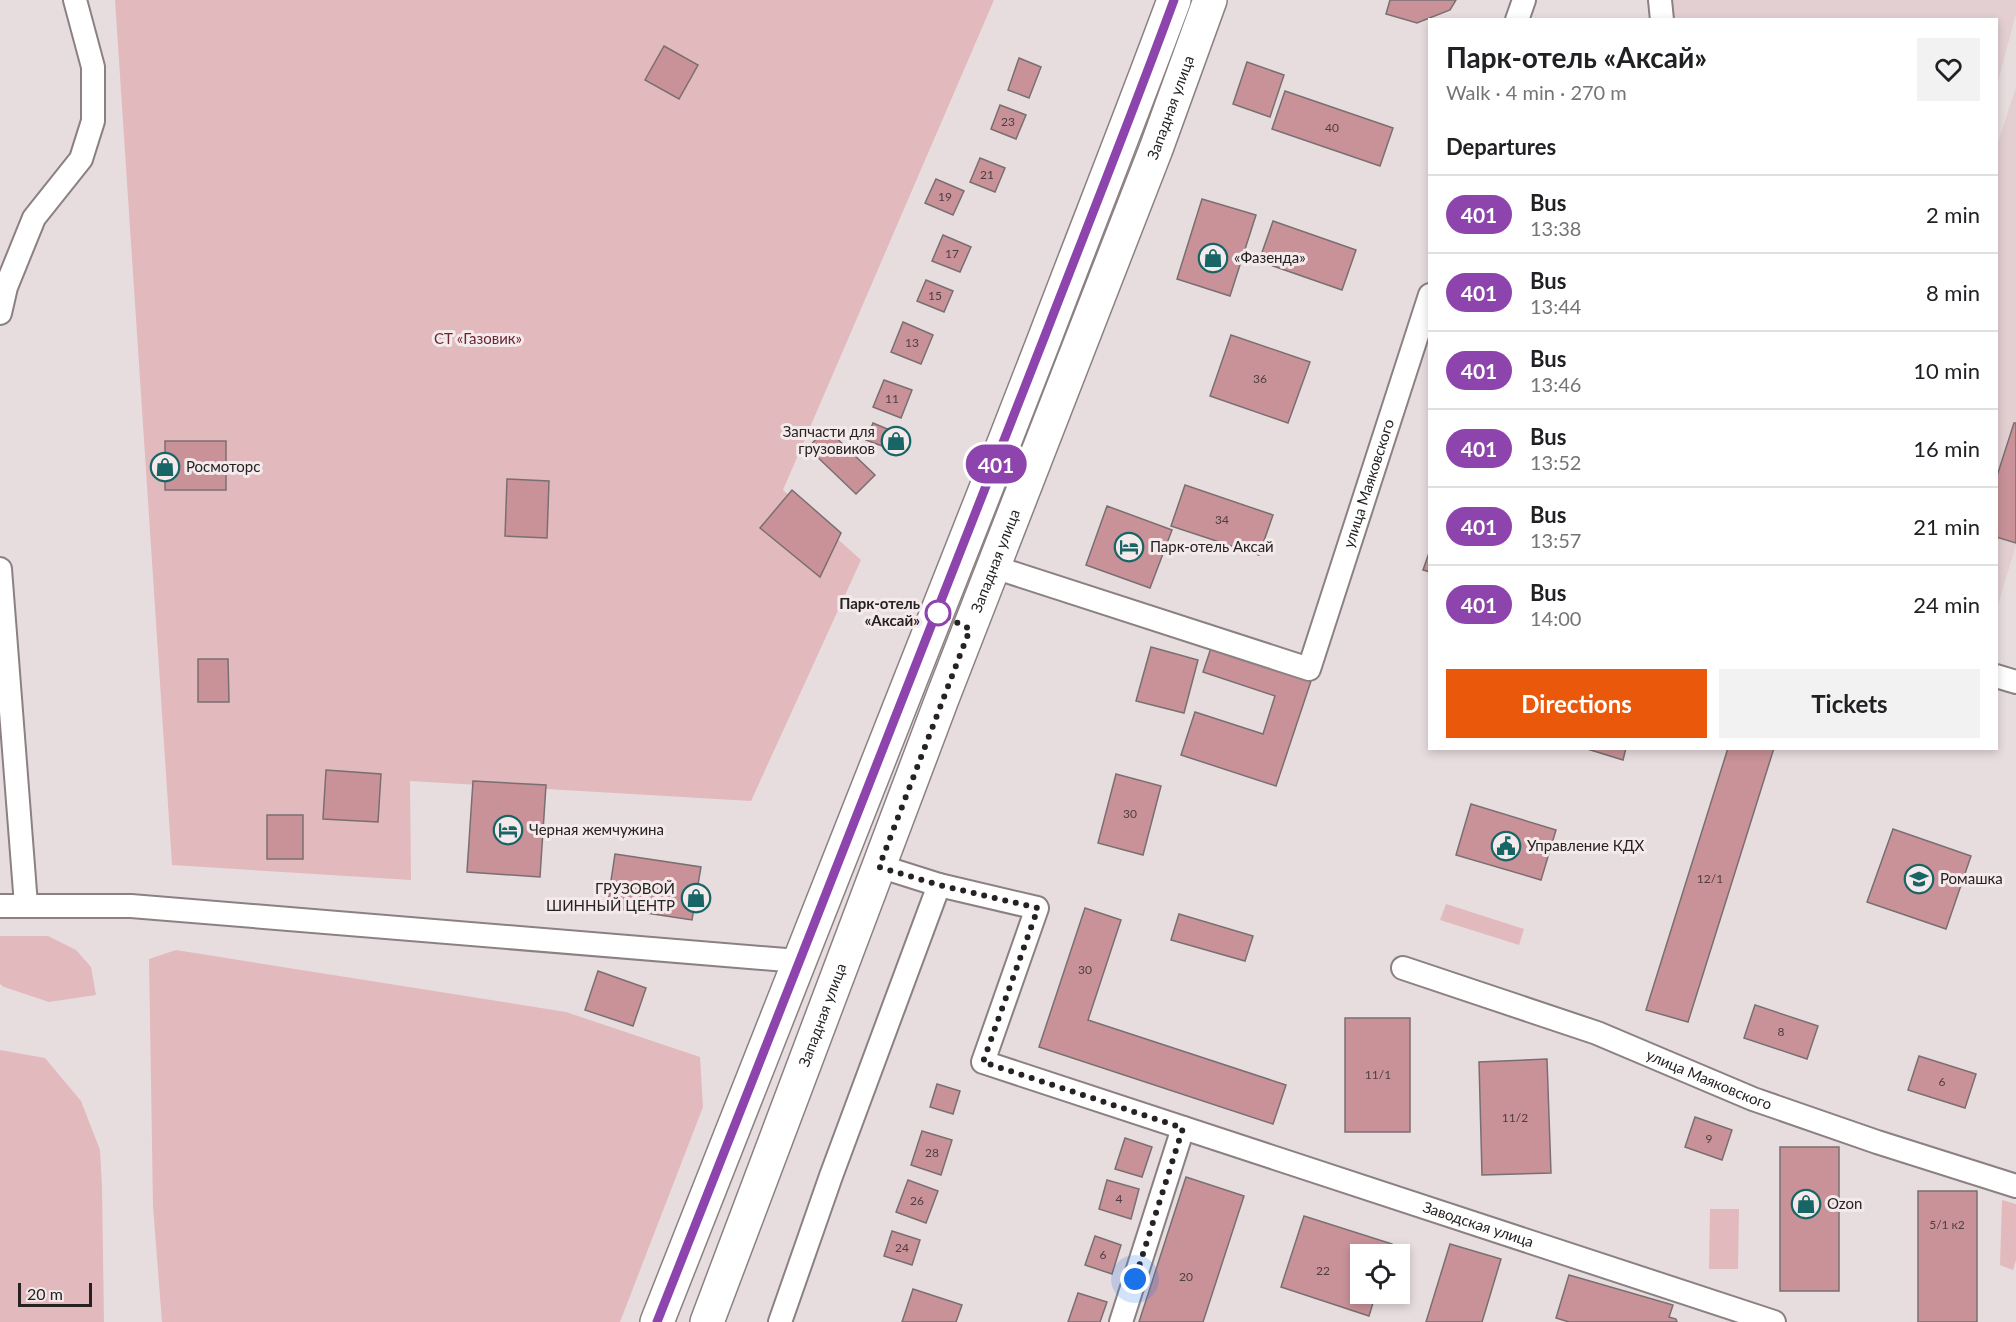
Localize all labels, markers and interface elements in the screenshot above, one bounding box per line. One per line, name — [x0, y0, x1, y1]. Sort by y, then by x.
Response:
button: heart — [1917, 38, 1980, 101]
text: Парк-отель «Аксай» — [1446, 40, 1707, 74]
street label: Западная улица — [1143, 53, 1197, 162]
text: Walk · 4 min · 270 m — [1446, 80, 1627, 104]
house number: 23 — [1001, 114, 1015, 129]
house number: 40 — [1325, 120, 1339, 135]
text: Departures — [1446, 133, 1556, 160]
house number: 21 — [980, 167, 994, 182]
house number: 19 — [938, 189, 952, 204]
text: Bus — [1530, 189, 1566, 216]
text: 2 min — [1926, 201, 1980, 228]
text: 401 — [1461, 202, 1497, 227]
text: 13:38 — [1530, 216, 1581, 240]
shop icon: «Фазенда» — [1197, 242, 1229, 274]
house number: 17 — [945, 246, 959, 261]
place label: «Фазенда» — [1234, 248, 1306, 266]
text: Bus — [1530, 267, 1566, 294]
text: 8 min — [1926, 279, 1980, 306]
text: 401 — [1461, 280, 1497, 305]
house number: 15 — [928, 288, 942, 303]
text: 13:44 — [1530, 294, 1581, 318]
park label: СТ «Газовик» — [434, 329, 522, 347]
house number: 13 — [905, 335, 919, 350]
text: Bus — [1530, 345, 1566, 372]
text: 10 min — [1913, 357, 1980, 384]
text: 401 — [1461, 358, 1497, 383]
house number: 36 — [1253, 371, 1267, 386]
text: 13:46 — [1530, 372, 1581, 396]
house number: 11 — [885, 391, 899, 406]
street label: улица Маяковского — [1339, 417, 1397, 550]
place label: Запчасти для грузовиков — [783, 422, 875, 457]
text: Bus — [1530, 423, 1566, 450]
shop icon: Запчасти для грузовиков — [880, 425, 912, 457]
text: 16 min — [1913, 435, 1980, 462]
text: 401 — [1461, 436, 1497, 461]
line badge: 401 — [962, 444, 1030, 484]
text: 13:52 — [1530, 450, 1581, 474]
shop icon: Росмоторс — [149, 451, 181, 483]
text: 401 — [978, 452, 1014, 477]
place label: Росмоторс — [186, 457, 260, 475]
text: Bus — [1530, 501, 1566, 528]
street label: Западная улица — [967, 506, 1023, 615]
house number: 34 — [1215, 512, 1229, 527]
text: 21 min — [1913, 513, 1980, 540]
text: 401 — [1461, 514, 1497, 539]
text: 13:57 — [1530, 528, 1581, 552]
hotel icon: Парк-отель Аксай — [1113, 531, 1145, 563]
place label: Парк-отель Аксай — [1150, 537, 1274, 555]
text: Bus — [1530, 579, 1566, 606]
text: 24 min — [1913, 591, 1980, 618]
text: 401 — [1461, 592, 1497, 617]
place label: Парк-отель «Аксай» — [839, 594, 920, 629]
marker: Парк-отель «Аксай» — [925, 600, 951, 626]
text: 14:00 — [1530, 606, 1581, 630]
button: Directions — [1446, 669, 1707, 738]
button: Tickets — [1719, 669, 1980, 738]
house number: 30 — [1123, 806, 1137, 821]
hotel icon: Черная жемчужина — [492, 814, 524, 846]
place label: Черная жемчужина — [529, 820, 664, 838]
public building icon: Управление КДХ — [1490, 830, 1522, 862]
place label: Управление КДХ — [1527, 836, 1645, 854]
school or university icon: Ромашка — [1903, 863, 1935, 895]
place label: Ромашка — [1940, 869, 2003, 887]
house number: 12/1 — [1697, 871, 1723, 886]
place label: ГРУЗОВОЙ ШИННЫЙ ЦЕНТР — [546, 879, 675, 914]
shop icon: ГРУЗОВОЙ ШИННЫЙ ЦЕНТР — [680, 882, 712, 914]
street label: Западная улица — [794, 960, 850, 1069]
house number: 30 — [1078, 962, 1092, 977]
house number: 8 — [1778, 1024, 1785, 1039]
street label: улица Маяковского — [1644, 1045, 1774, 1113]
house number: 11/1 — [1365, 1067, 1391, 1082]
house number: 6 — [1939, 1074, 1946, 1089]
house number: 11/2 — [1502, 1110, 1528, 1125]
house number: 9 — [1706, 1131, 1713, 1146]
house number: 28 — [925, 1145, 939, 1160]
shop icon: Ozon — [1790, 1188, 1822, 1220]
house number: 4 — [1116, 1191, 1123, 1206]
house number: 26 — [910, 1193, 924, 1208]
place label: Ozon — [1827, 1194, 1862, 1212]
street label: Заводская улица — [1421, 1197, 1536, 1250]
house number: 5/1 к2 — [1929, 1217, 1965, 1232]
house number: 24 — [895, 1240, 909, 1255]
map controls — [1350, 1244, 1410, 1304]
button: locate — [1350, 1244, 1410, 1304]
house number: 6 — [1100, 1247, 1107, 1262]
house number: 22 — [1316, 1263, 1330, 1278]
your location — [1120, 1264, 1150, 1294]
house number: 20 — [1179, 1269, 1193, 1284]
scale bar — [18, 1280, 92, 1308]
text: 20 m — [27, 1284, 63, 1303]

